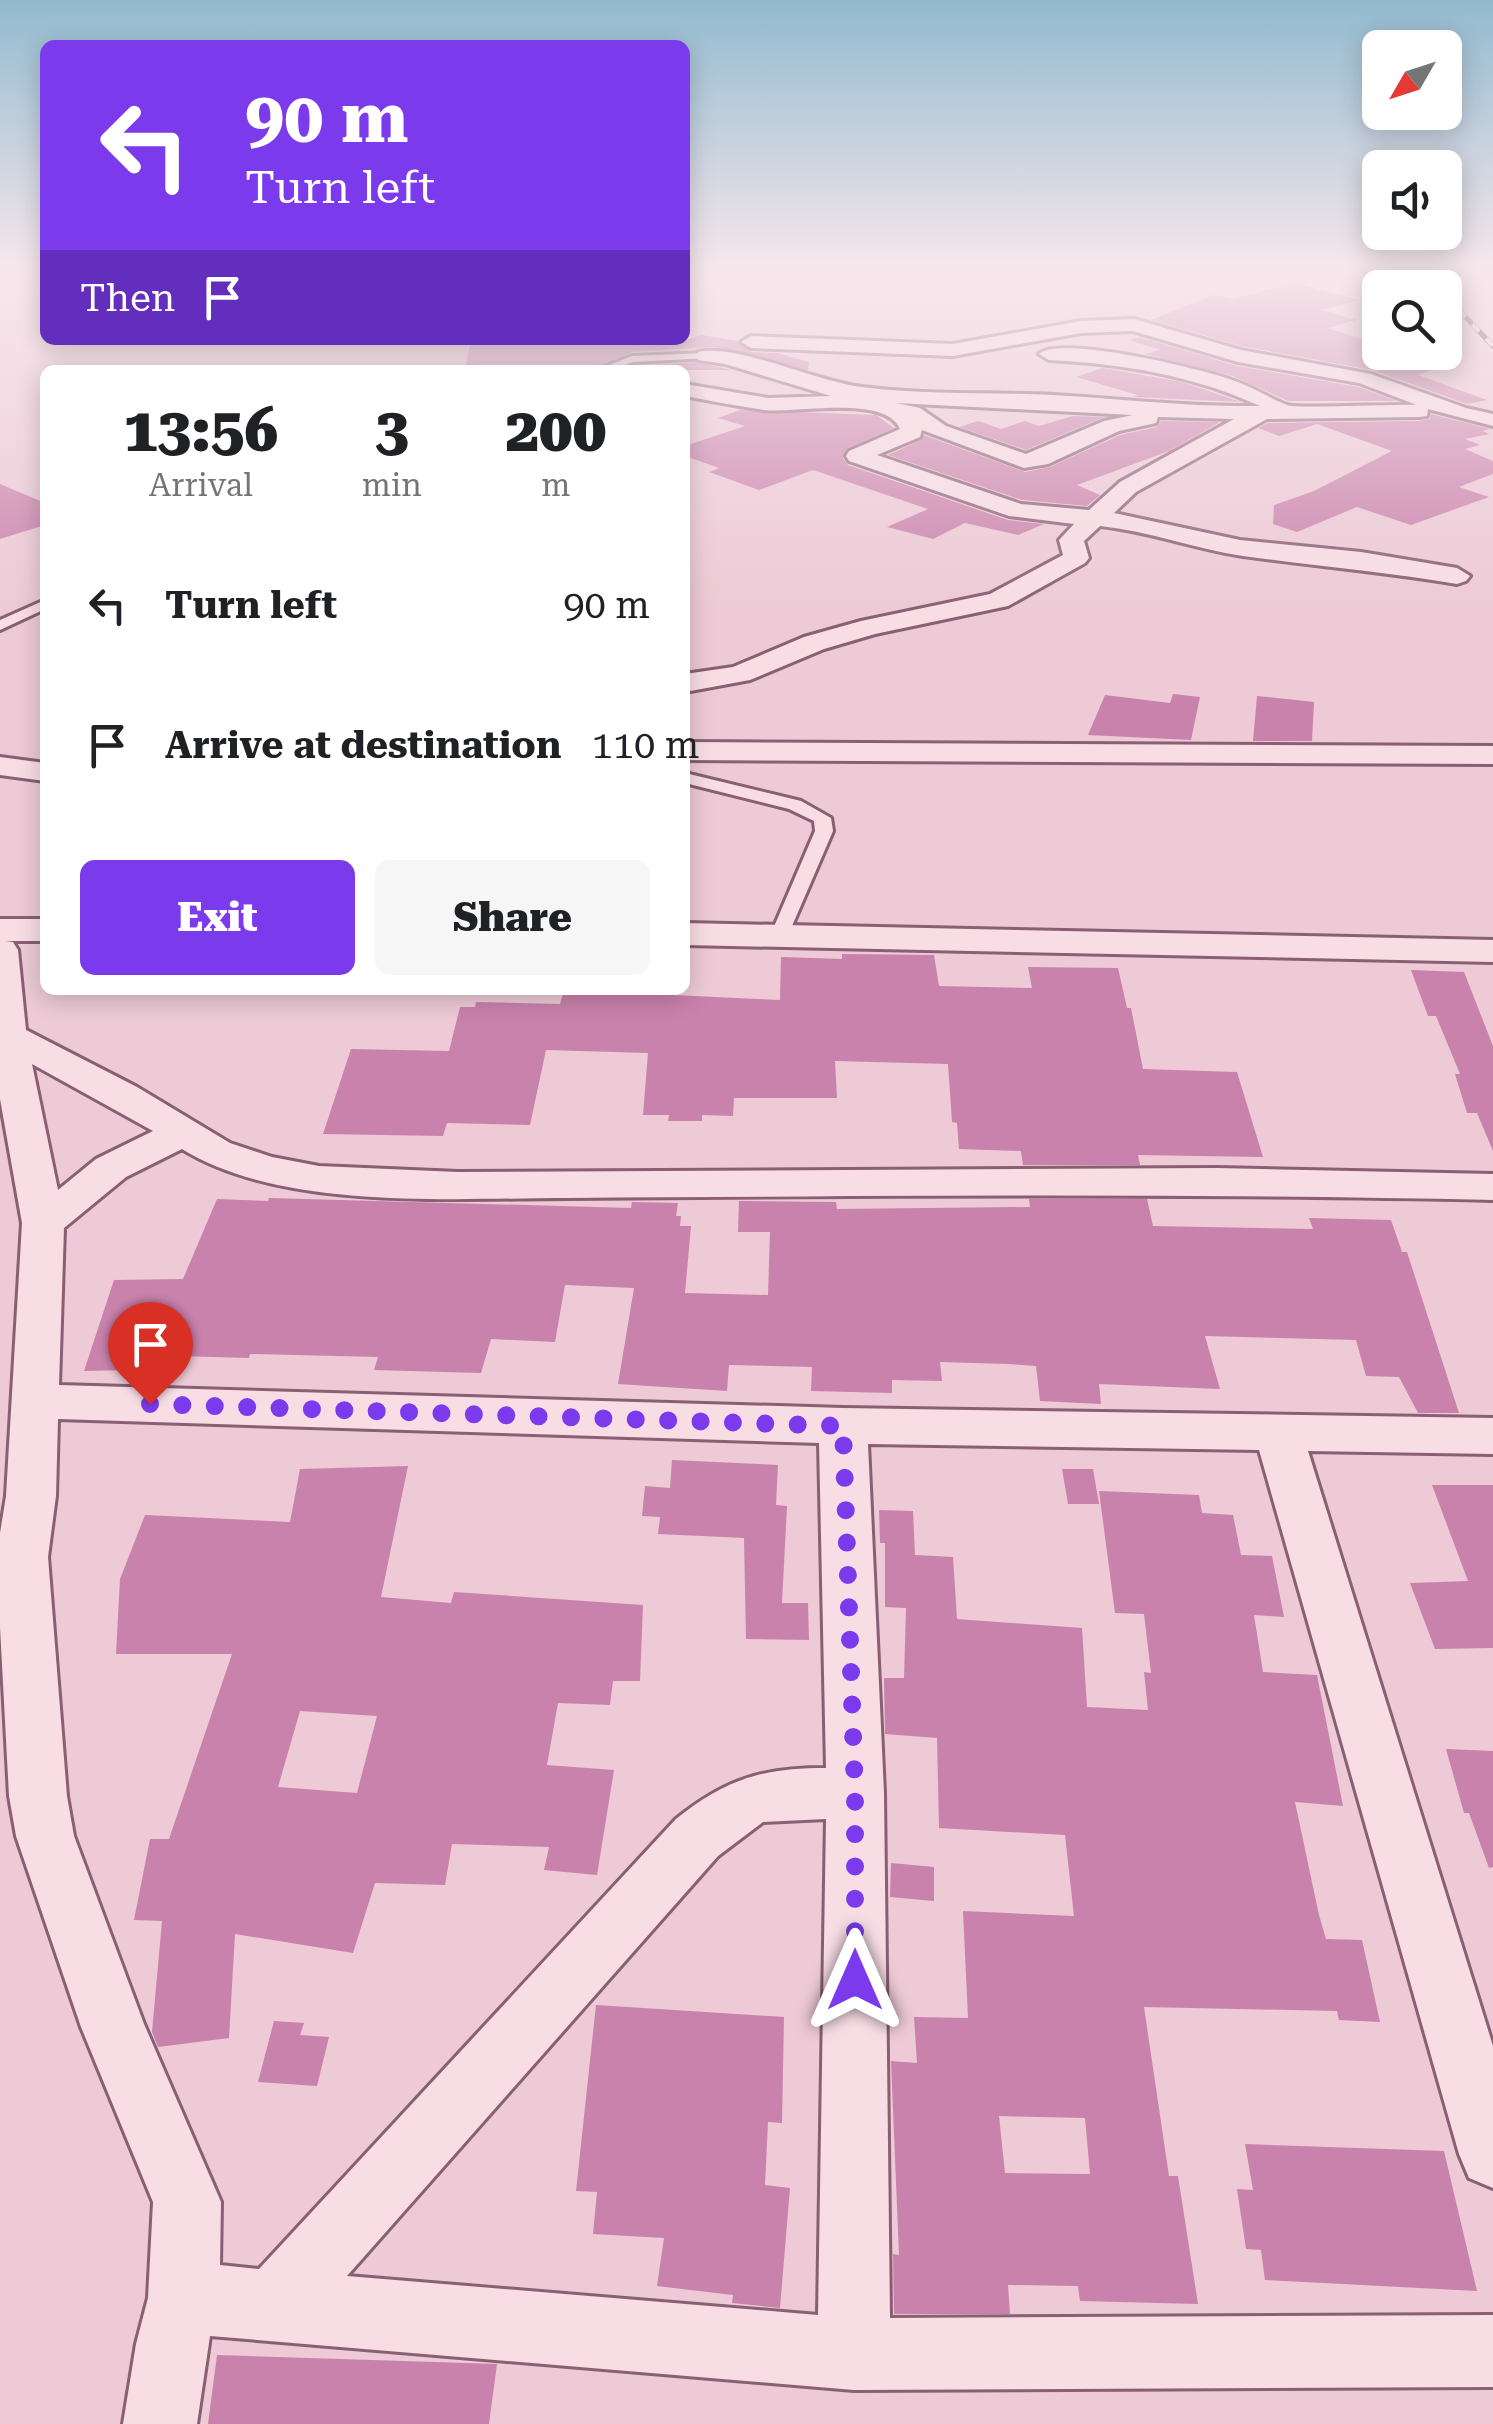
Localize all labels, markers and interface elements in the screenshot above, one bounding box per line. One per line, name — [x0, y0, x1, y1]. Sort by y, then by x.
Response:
north arrow — [1362, 30, 1462, 130]
map controls — [1362, 30, 1462, 370]
text: 90 m — [245, 77, 409, 159]
icon: left — [80, 80, 210, 210]
button: sound — [1362, 150, 1462, 250]
text: Turn left — [245, 161, 435, 214]
icon: arrive — [195, 270, 250, 325]
button: search — [1362, 270, 1462, 370]
text: Then — [80, 276, 175, 320]
text: 13:56 — [124, 395, 278, 466]
text: 3 — [375, 395, 409, 466]
text: 200 — [505, 395, 606, 466]
text: Arrival — [149, 466, 253, 504]
text: min — [362, 466, 422, 504]
text: m — [541, 466, 570, 504]
icon: left — [80, 578, 135, 633]
text: Turn left — [165, 583, 337, 627]
text: 90 m — [563, 583, 650, 627]
icon: arrive — [80, 718, 135, 773]
text: Arrive at destination — [165, 723, 561, 767]
text: 110 m — [591, 723, 700, 767]
button: Exit — [80, 860, 355, 975]
button: Share — [375, 860, 650, 975]
pin — [108, 1302, 193, 1405]
icon: arrive — [123, 1317, 178, 1372]
position arrow — [803, 1928, 907, 2032]

